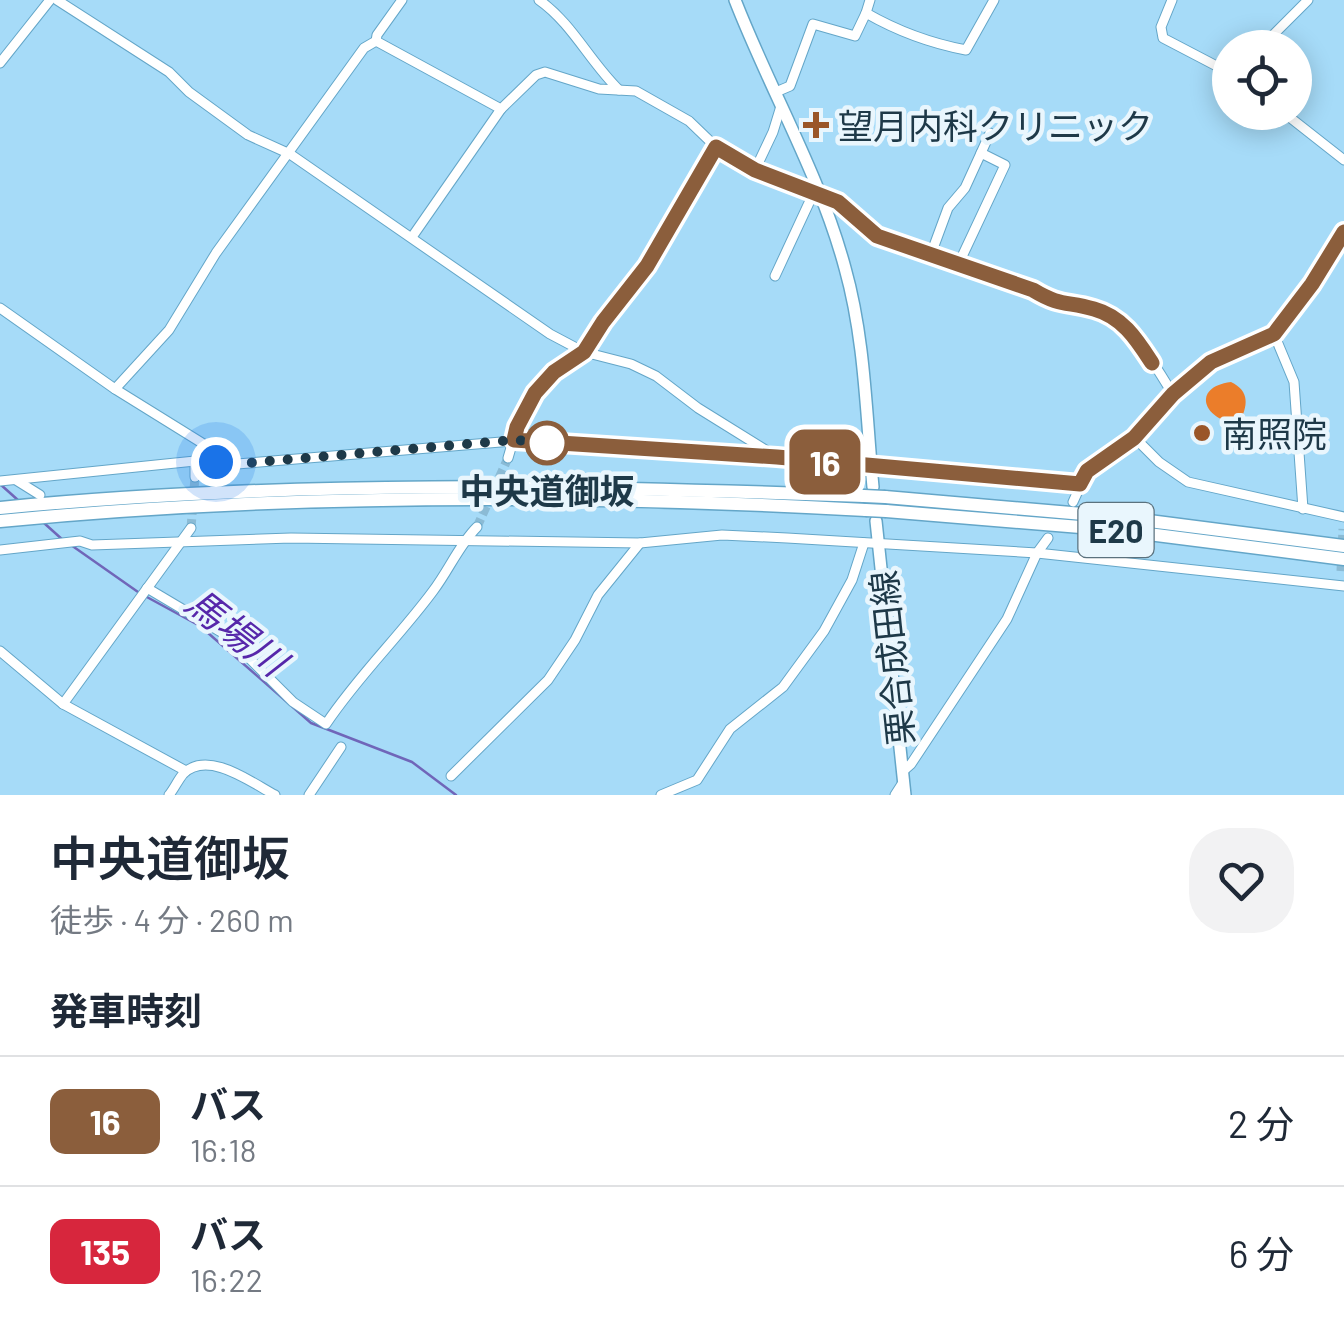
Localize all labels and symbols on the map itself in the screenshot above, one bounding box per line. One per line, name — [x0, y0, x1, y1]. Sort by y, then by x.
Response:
place label: 望月内科クリニック — [838, 104, 1153, 146]
marker: 望月内科クリニック — [803, 112, 829, 138]
place label: 南照院 — [1222, 412, 1327, 454]
marker: 中央道御坂 — [526, 422, 568, 464]
marker: 南照院 — [1191, 422, 1213, 444]
line badge: 16 — [780, 430, 870, 494]
your location — [191, 437, 241, 487]
place label: 中央道御坂 — [459, 469, 635, 511]
road number: E20 — [1078, 503, 1154, 557]
street label: 栗合成田線 — [861, 569, 921, 747]
water label: 馬場川 — [178, 578, 299, 687]

